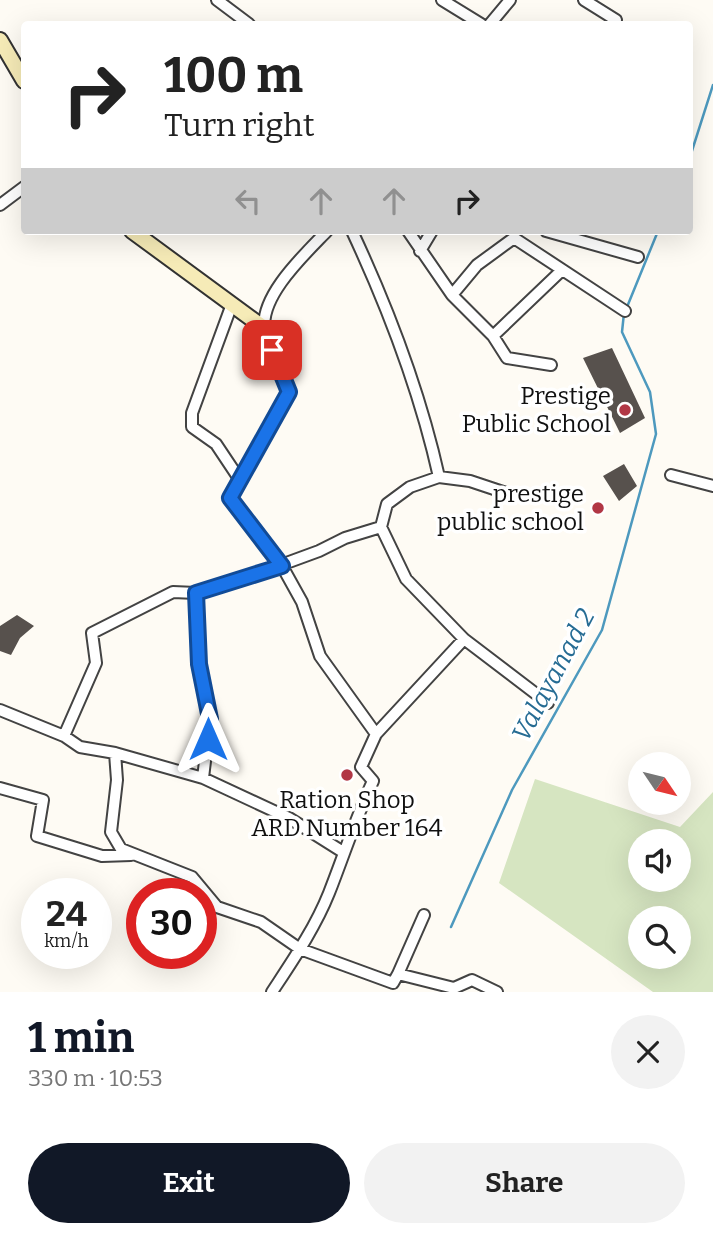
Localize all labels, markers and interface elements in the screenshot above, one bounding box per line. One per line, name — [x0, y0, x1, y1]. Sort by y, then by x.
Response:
text: 100 m — [164, 46, 303, 105]
icon: right — [49, 49, 140, 140]
text: Turn right — [164, 106, 315, 144]
icon: left — [229, 182, 267, 220]
icon: ahead — [302, 182, 340, 220]
icon: ahead — [375, 182, 413, 220]
icon: right — [448, 182, 486, 220]
pin — [242, 320, 302, 380]
icon: arrive — [253, 331, 291, 369]
place label: Prestige Public School — [462, 382, 611, 438]
marker: Prestige Public School — [617, 402, 633, 418]
place label: prestige public school — [437, 480, 584, 536]
marker: prestige public school — [590, 500, 606, 516]
water label: Valayanad 2 — [506, 603, 601, 747]
position arrow — [171, 702, 245, 776]
north arrow — [628, 752, 691, 816]
map controls — [628, 752, 691, 969]
marker: Ration Shop ARD Number 164 — [339, 767, 355, 783]
place label: Ration Shop ARD Number 164 — [251, 786, 443, 842]
button: sound — [628, 829, 691, 892]
speed limit sign: 30 — [126, 878, 217, 969]
text: 24 — [46, 893, 87, 935]
button: search — [628, 906, 691, 969]
text: km/h — [44, 930, 89, 952]
text: 1 min — [28, 1013, 134, 1063]
button: close — [611, 1015, 685, 1089]
text: 330 m · 10:53 — [28, 1064, 163, 1092]
button: Exit — [28, 1143, 350, 1223]
button: Share — [364, 1143, 685, 1223]

